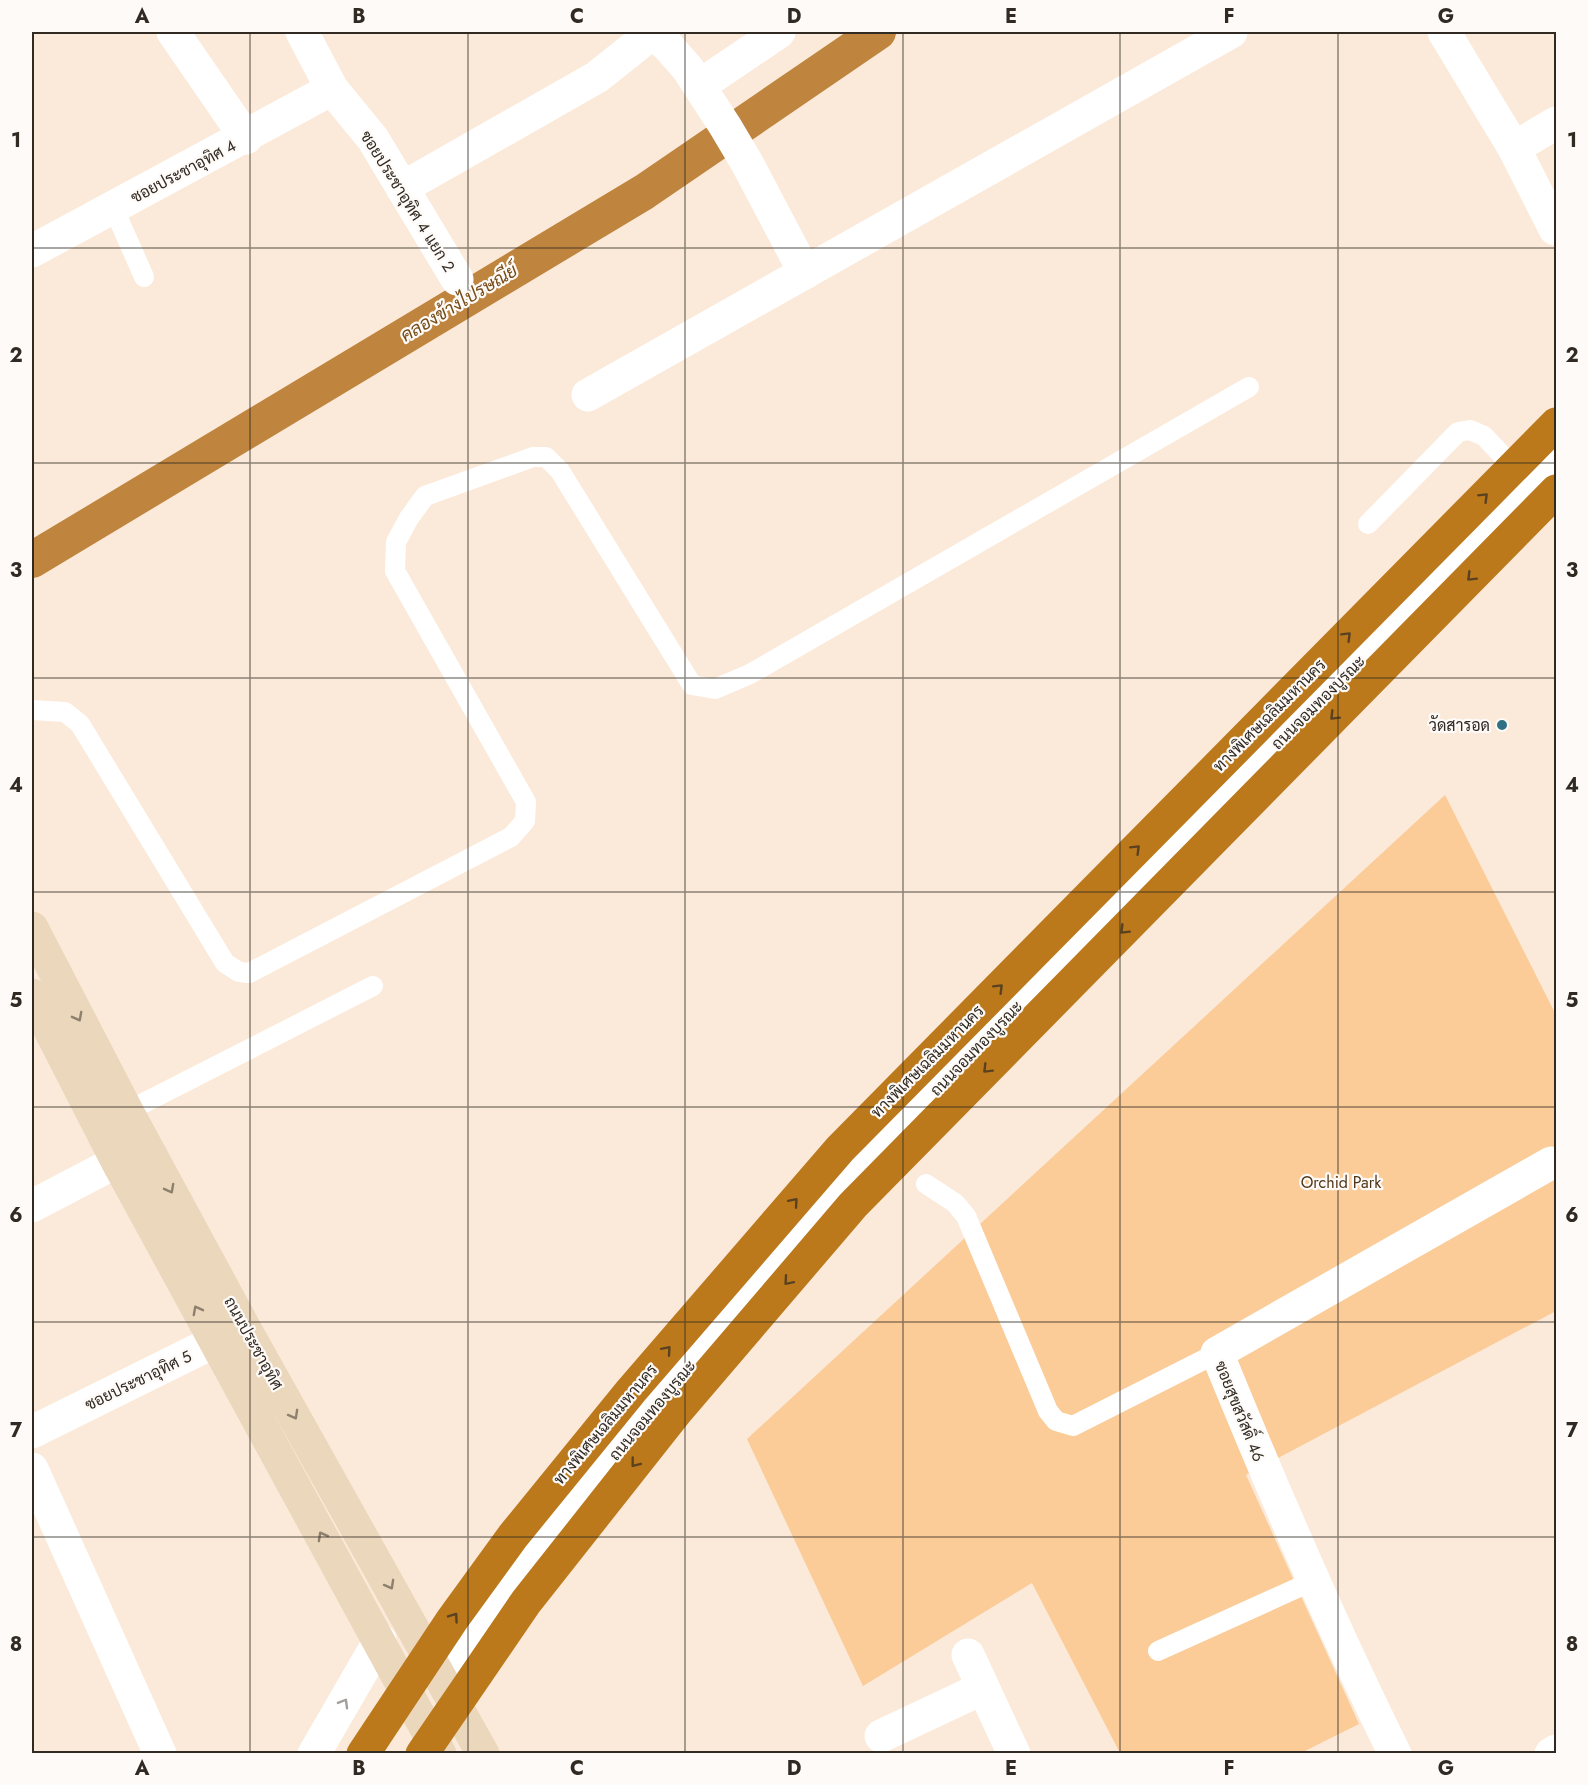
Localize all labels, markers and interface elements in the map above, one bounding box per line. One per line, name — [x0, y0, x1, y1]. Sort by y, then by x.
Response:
text: A — [134, 2, 150, 31]
text: B — [352, 2, 366, 31]
text: C — [570, 2, 584, 31]
text: D — [787, 2, 801, 31]
text: E — [1005, 2, 1017, 31]
text: F — [1223, 2, 1235, 31]
text: G — [1438, 2, 1454, 31]
text: 1 — [11, 126, 21, 155]
street label: ซอยประชาอุทิศ 4 แยก 2 — [355, 126, 460, 276]
text: 1 — [1567, 126, 1577, 155]
street label: ซอยประชาอุทิศ 4 — [126, 134, 240, 209]
water label: คลองข้างไปรษณีย์ — [395, 256, 525, 348]
text: 2 — [9, 341, 23, 370]
text: 2 — [1565, 341, 1579, 370]
one-way arrow — [1477, 493, 1488, 504]
text: 3 — [10, 556, 22, 585]
text: 3 — [1566, 556, 1578, 585]
one-way arrow — [1468, 570, 1479, 581]
one-way arrow — [1340, 632, 1351, 643]
street label: ถนนจอมทองบูรณะ — [1266, 650, 1371, 755]
street label: ทางพิเศษเฉลิมมหานคร — [1208, 654, 1331, 777]
one-way arrow — [1331, 709, 1342, 720]
place label: วัดสารอด — [1429, 714, 1490, 737]
marker: วัดสารอด — [1495, 718, 1509, 732]
text: 4 — [9, 771, 23, 800]
text: 4 — [1565, 771, 1579, 800]
one-way arrow — [1129, 845, 1140, 856]
one-way arrow — [1120, 924, 1131, 934]
one-way arrow — [992, 984, 1003, 995]
text: 5 — [10, 986, 23, 1015]
text: 5 — [1566, 986, 1579, 1015]
street label: ถนนจอมทองบูรณะ — [925, 995, 1028, 1101]
street label: ทางพิเศษเฉลิมมหานคร — [866, 1000, 989, 1123]
one-way arrow — [71, 1011, 82, 1021]
one-way arrow — [984, 1062, 995, 1073]
park label: Orchid Park — [1301, 1171, 1382, 1194]
one-way arrow — [163, 1183, 174, 1193]
one-way arrow — [787, 1198, 798, 1209]
text: 6 — [9, 1201, 23, 1230]
text: 6 — [1565, 1201, 1579, 1230]
one-way arrow — [784, 1275, 795, 1286]
street label: ถนนประชาอุทิศ — [218, 1292, 289, 1394]
one-way arrow — [193, 1306, 204, 1316]
street label: ซอยประชาอุทิศ 5 — [81, 1345, 195, 1416]
one-way arrow — [660, 1346, 671, 1357]
street label: ถนนจอมทองบูรณะ — [603, 1355, 701, 1466]
street label: ซอยสุขสวัสดิ์ 46 — [1209, 1356, 1273, 1465]
street label: ทางพิเศษเฉลิมมหานคร — [548, 1359, 663, 1490]
one-way arrow — [287, 1409, 298, 1419]
text: 7 — [10, 1416, 23, 1445]
text: 7 — [1566, 1416, 1579, 1445]
one-way arrow — [632, 1456, 643, 1467]
one-way arrow — [318, 1532, 329, 1542]
one-way arrow — [382, 1579, 394, 1589]
one-way arrow — [447, 1613, 458, 1624]
text: 8 — [10, 1630, 22, 1659]
text: 8 — [1566, 1630, 1578, 1659]
one-way arrow — [336, 1699, 348, 1709]
text: A — [134, 1754, 150, 1783]
text: B — [352, 1754, 366, 1783]
text: C — [570, 1754, 584, 1783]
text: D — [787, 1754, 801, 1783]
text: E — [1005, 1754, 1017, 1783]
text: F — [1223, 1754, 1235, 1783]
text: G — [1438, 1754, 1454, 1783]

